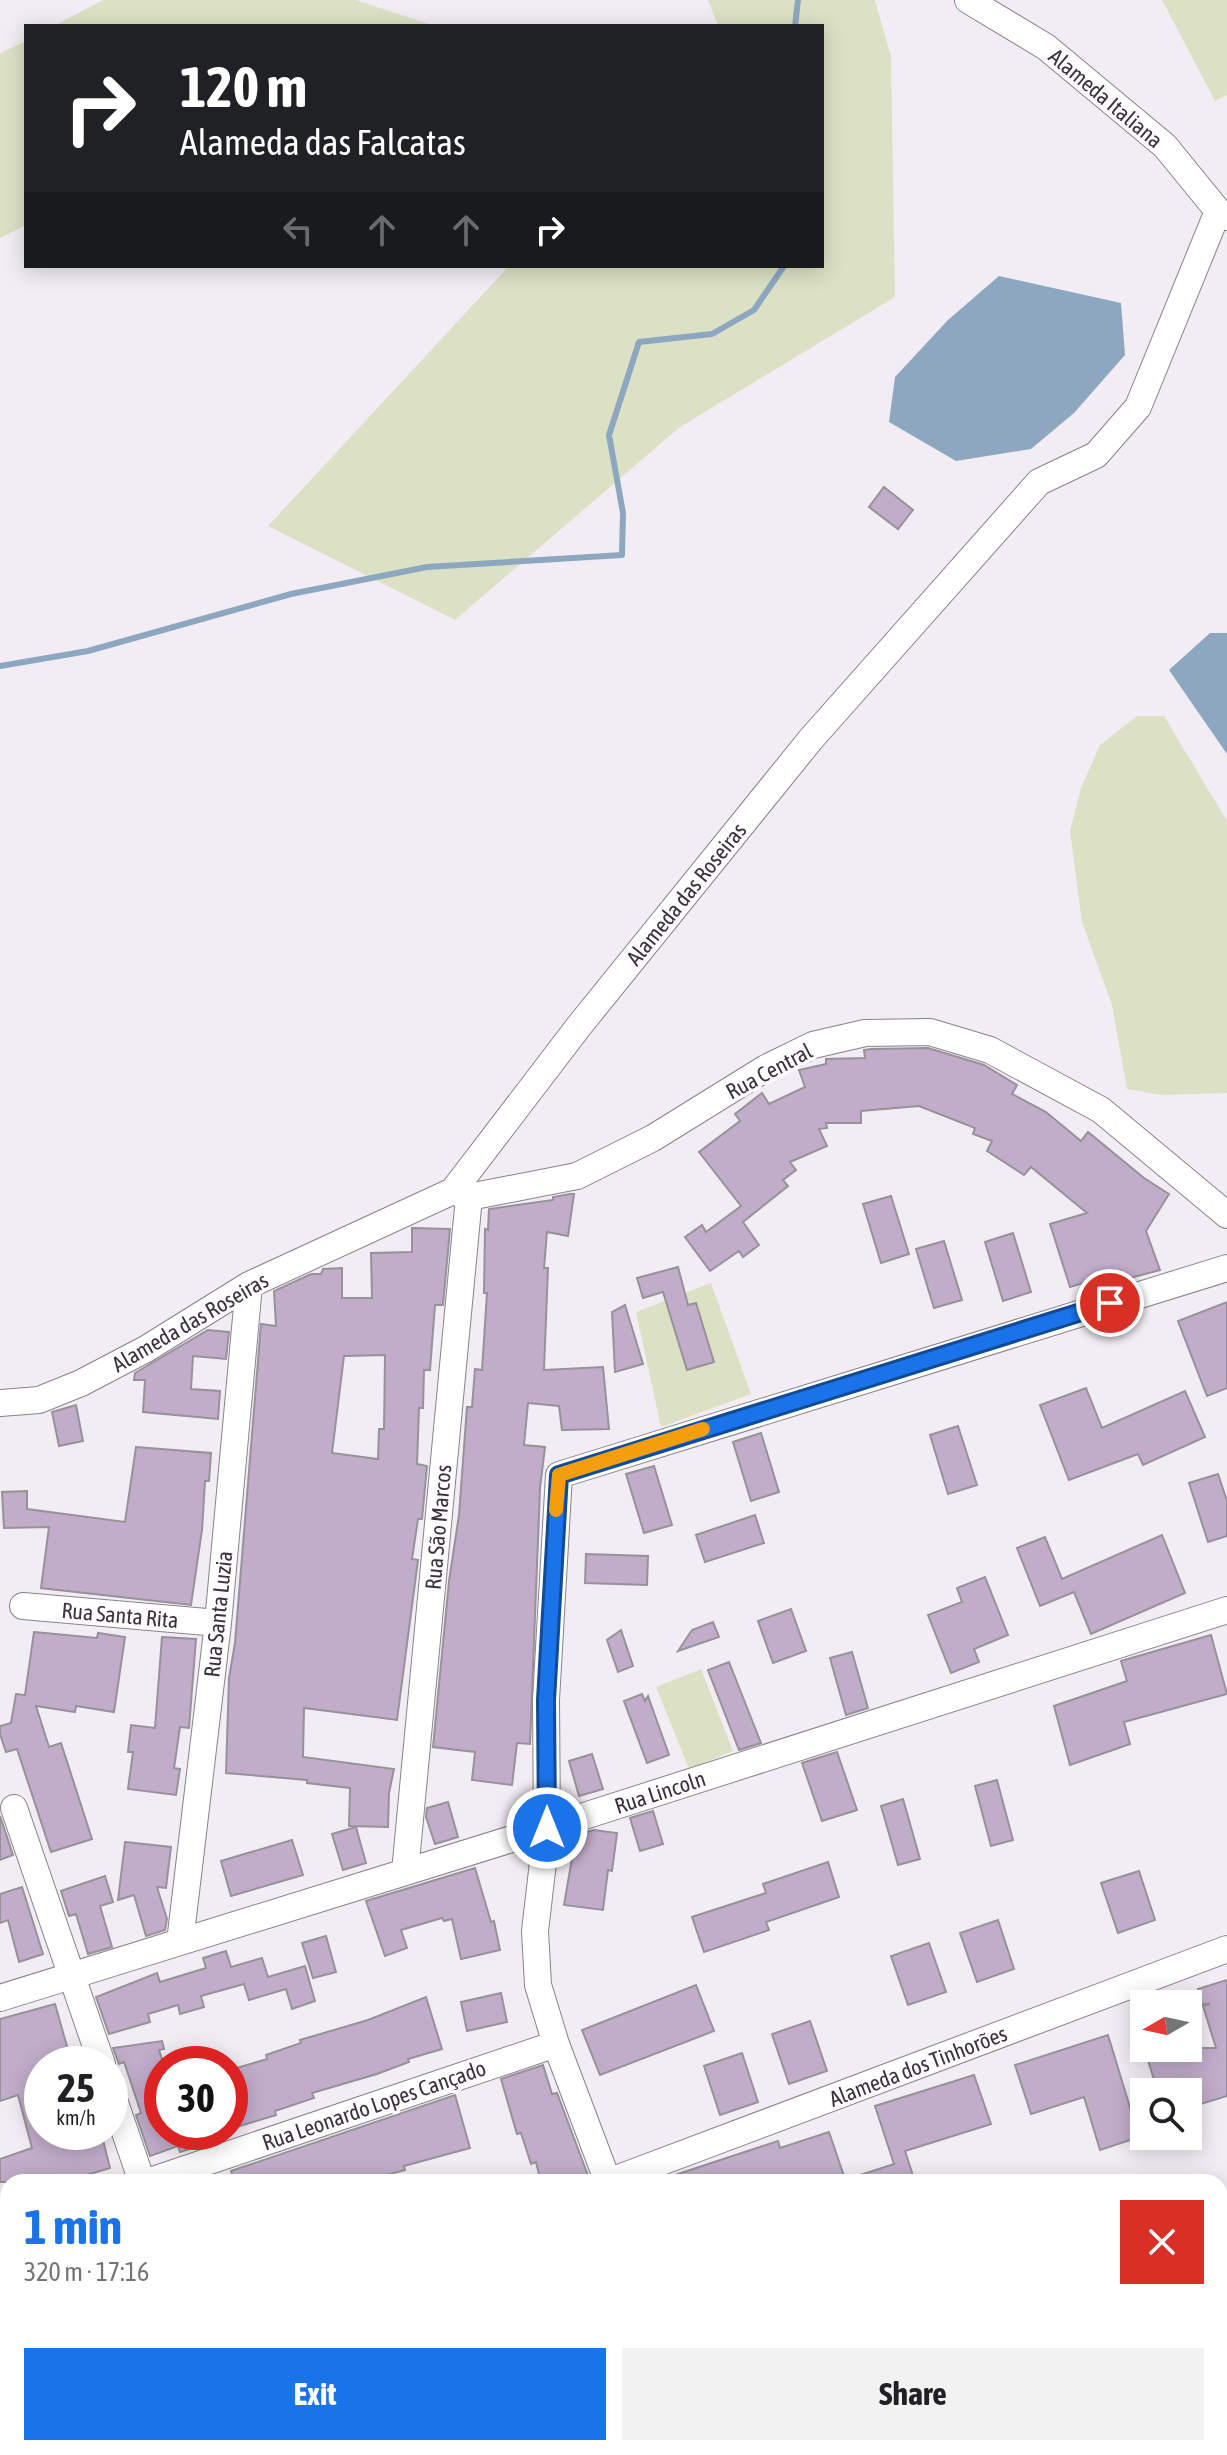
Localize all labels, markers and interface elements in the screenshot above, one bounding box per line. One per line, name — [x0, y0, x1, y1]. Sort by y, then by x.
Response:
street label: Alameda Italiana — [1044, 43, 1168, 153]
text: 120 m — [180, 55, 307, 119]
icon: right — [48, 56, 152, 160]
text: Alameda das Falcatas — [180, 121, 466, 163]
icon: left — [276, 208, 320, 252]
icon: ahead — [360, 208, 404, 252]
icon: ahead — [444, 208, 488, 252]
icon: right — [528, 208, 572, 252]
street label: Alameda das Roseiras — [621, 817, 752, 971]
street label: Rua Central — [721, 1037, 817, 1105]
street label: Alameda das Roseiras — [107, 1267, 273, 1377]
pin — [1076, 1269, 1144, 1337]
icon: arrive — [1088, 1281, 1132, 1325]
street label: Rua São Marcos — [420, 1463, 456, 1591]
street label: Rua Santa Luzia — [198, 1550, 238, 1678]
street label: Rua Santa Rita — [60, 1597, 180, 1633]
street label: Rua Lincoln — [611, 1765, 709, 1819]
position arrow — [505, 1786, 589, 1870]
north arrow — [1130, 1990, 1202, 2062]
map controls — [1130, 1990, 1202, 2150]
street label: Alameda dos Tinhorões — [825, 2020, 1011, 2112]
speed limit sign: 30 — [144, 2046, 248, 2150]
street label: Rua Leonardo Lopes Cançado — [259, 2054, 489, 2156]
text: 25 — [57, 2065, 95, 2110]
button: search — [1130, 2078, 1202, 2150]
text: km/h — [56, 2106, 96, 2129]
text: 1 min — [24, 2199, 122, 2254]
button: close — [1120, 2200, 1204, 2284]
text: 320 m · 17:16 — [24, 2257, 149, 2287]
button: Exit — [24, 2348, 606, 2440]
button: Share — [622, 2348, 1204, 2440]

